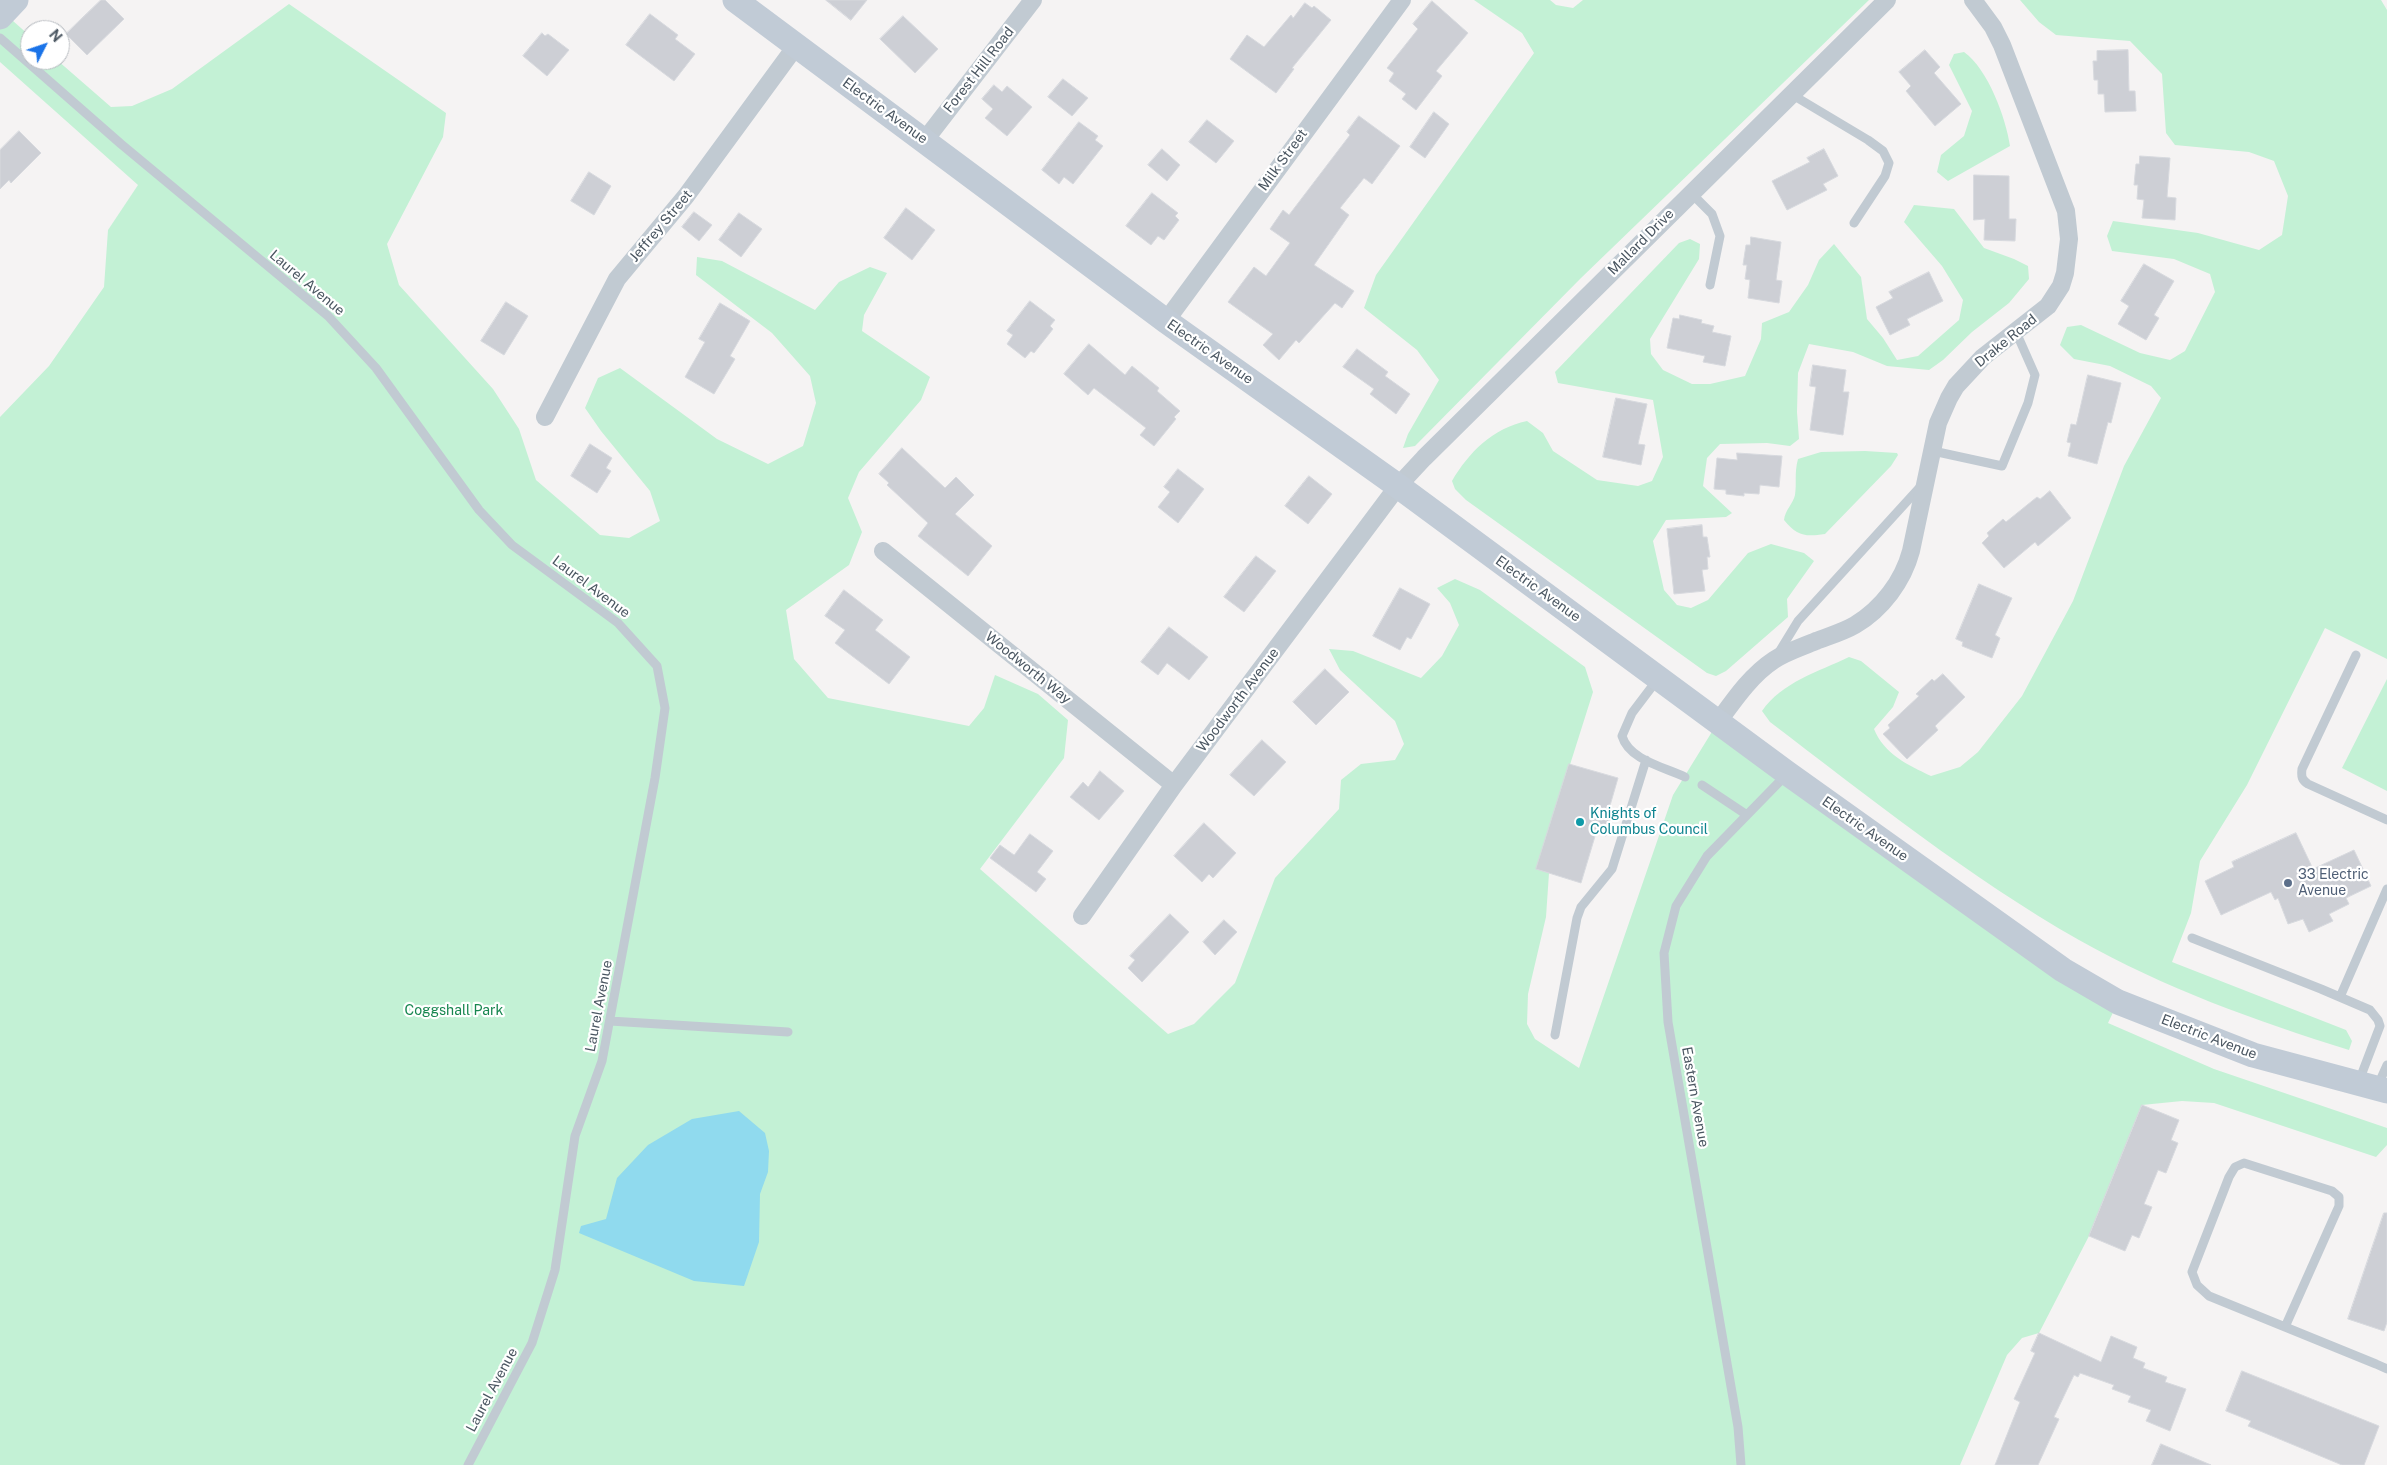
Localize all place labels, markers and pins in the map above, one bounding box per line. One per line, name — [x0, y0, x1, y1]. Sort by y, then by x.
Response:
place label: Knights of Columbus Council — [1590, 806, 1708, 839]
marker: Knights of Columbus Council — [1574, 816, 1586, 828]
place label: 33 Electric Avenue — [2298, 867, 2369, 900]
marker: 33 Electric Avenue — [2282, 877, 2294, 889]

